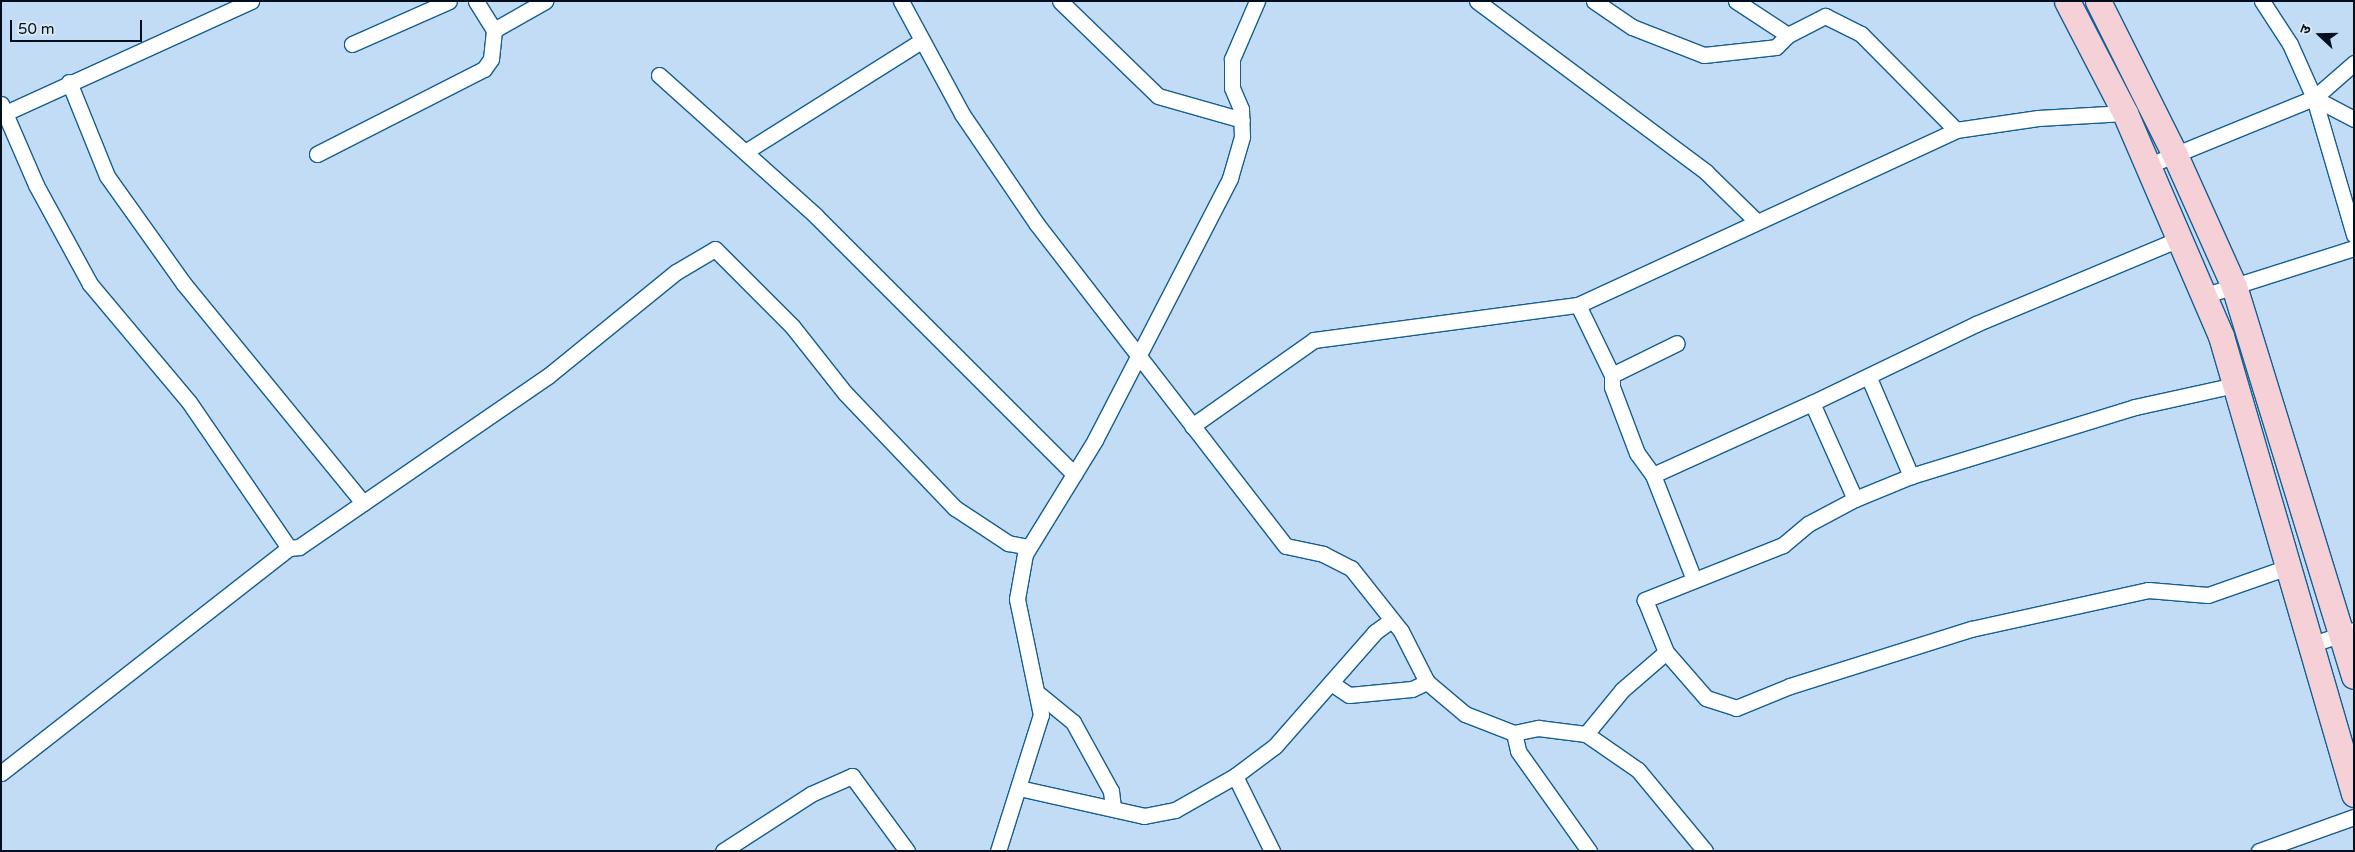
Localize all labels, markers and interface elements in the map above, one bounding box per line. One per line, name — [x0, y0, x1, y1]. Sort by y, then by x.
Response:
scale bar — [12, 10, 145, 42]
north arrow — [2295, 10, 2345, 60]
text: 50 m — [18, 20, 55, 38]
text: उ — [2296, 23, 2315, 36]

